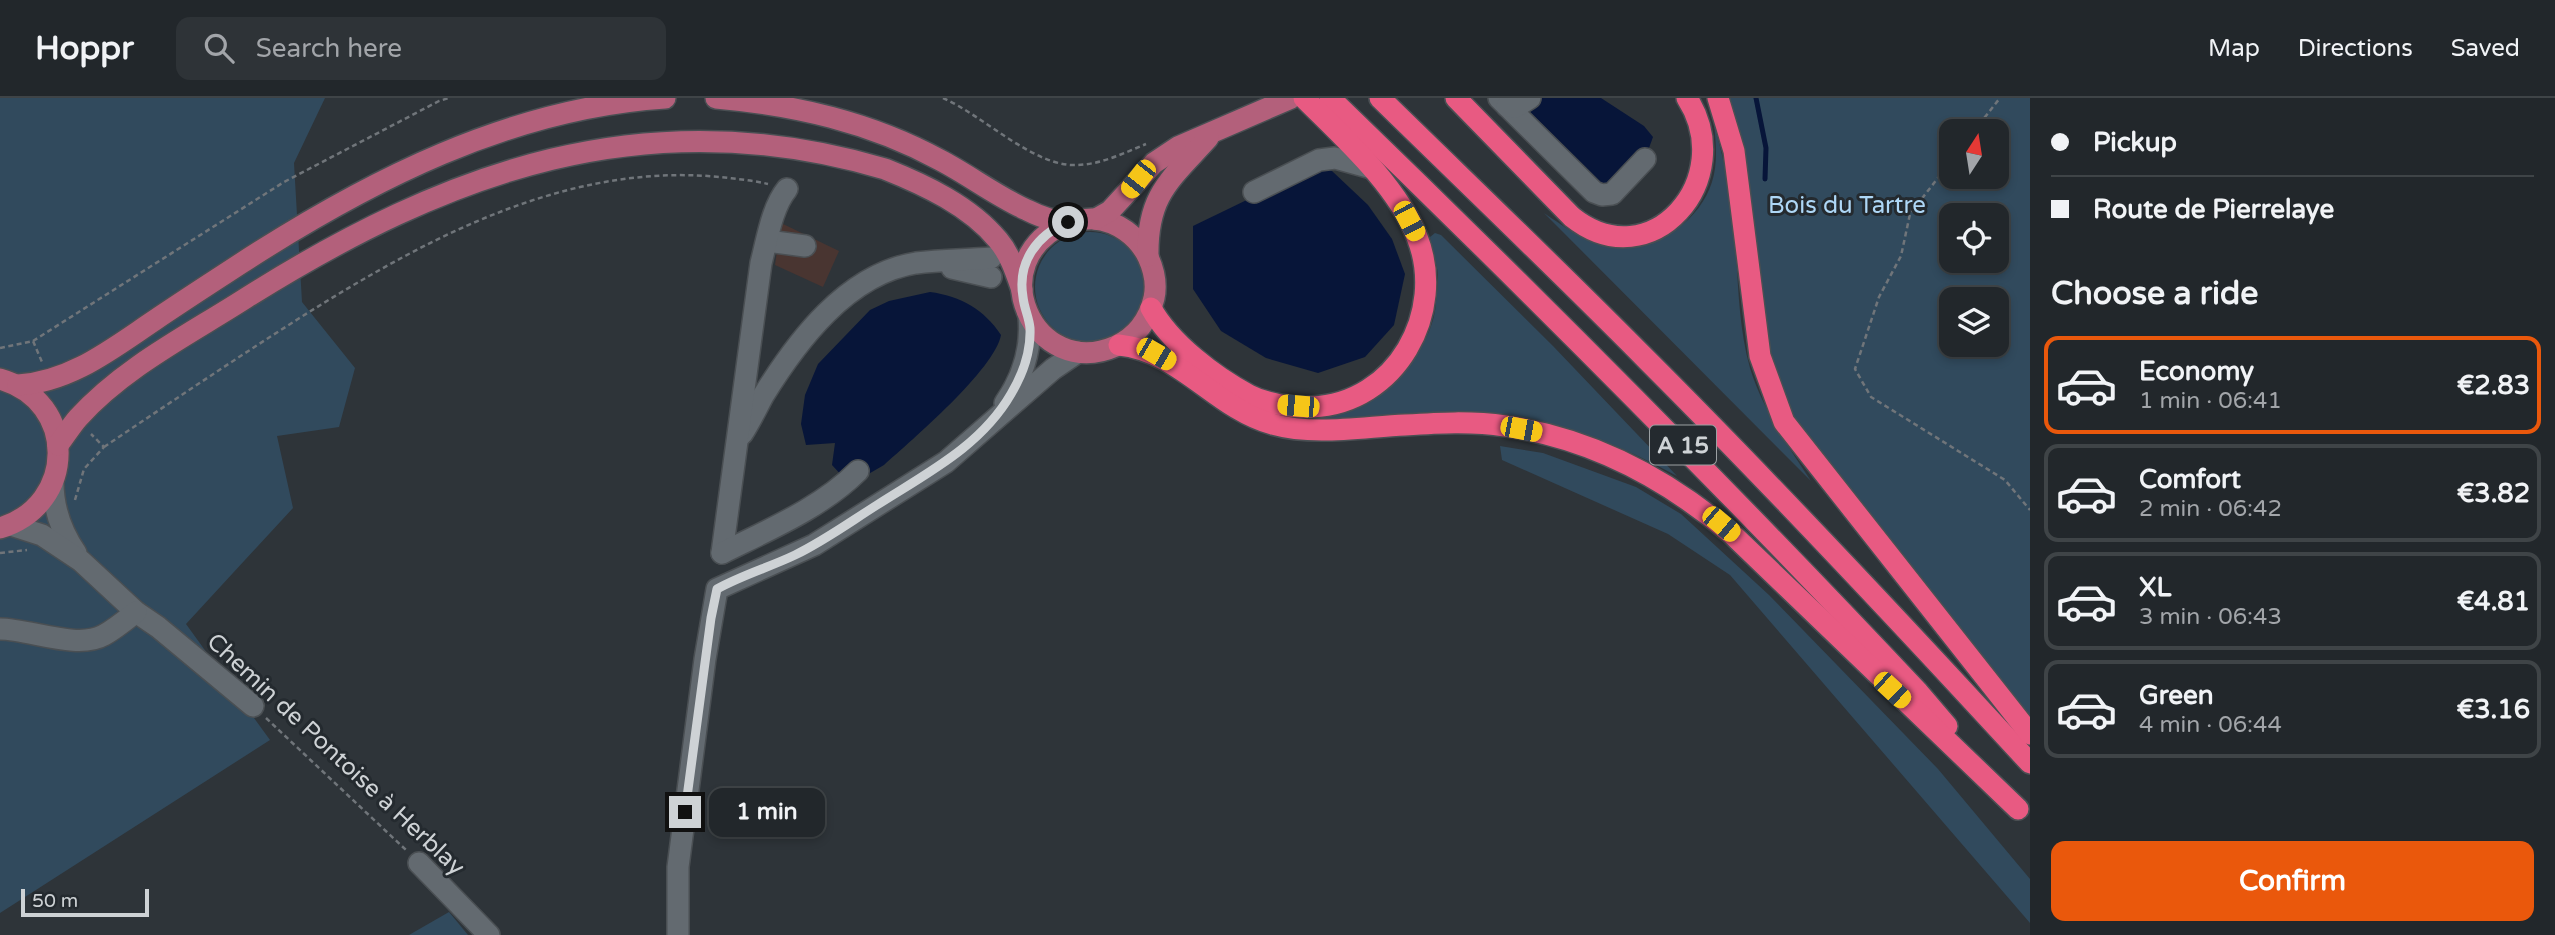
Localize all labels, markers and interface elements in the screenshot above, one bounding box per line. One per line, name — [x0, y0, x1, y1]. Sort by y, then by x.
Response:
search box — [176, 17, 666, 80]
text: Hoppr — [35, 29, 134, 68]
icon: search — [200, 29, 238, 67]
text: Search here — [256, 33, 402, 64]
text: Map — [2208, 34, 2260, 63]
text: Directions — [2298, 34, 2413, 63]
text: Saved — [2451, 34, 2520, 63]
north arrow — [1939, 119, 2009, 189]
map controls — [1939, 119, 2009, 357]
text: Pickup — [2093, 127, 2177, 158]
car — [1117, 156, 1160, 202]
park label: Bois du Tartre — [1768, 191, 1926, 220]
text: Route de Pierrelaye — [2093, 194, 2334, 225]
car — [1390, 198, 1429, 244]
button: locate — [1939, 203, 2009, 273]
route start — [1052, 206, 1084, 238]
text: Choose a ride — [2051, 275, 2258, 313]
button: layers — [1939, 287, 2009, 357]
car — [1133, 334, 1180, 374]
icon: car — [2055, 354, 2118, 417]
text: Economy — [2139, 356, 2254, 387]
text: €2.83 — [2457, 370, 2530, 401]
text: 1 min · 06:41 — [2139, 387, 2282, 415]
car — [1277, 394, 1320, 418]
car — [1499, 415, 1544, 443]
road number: A 15 — [1650, 426, 1716, 464]
icon: car — [2055, 462, 2118, 525]
text: Comfort — [2139, 464, 2241, 495]
text: €3.82 — [2457, 478, 2530, 509]
text: 2 min · 06:42 — [2139, 495, 2282, 523]
car — [1699, 502, 1744, 546]
icon: car — [2055, 570, 2118, 633]
text: XL — [2139, 572, 2171, 603]
text: €4.81 — [2457, 586, 2530, 617]
text: 3 min · 06:43 — [2139, 603, 2282, 631]
street label: Chemin de Pontoise à Herblay — [201, 627, 471, 882]
car — [1870, 668, 1915, 712]
icon: car — [2055, 678, 2118, 741]
text: Green — [2139, 680, 2214, 711]
text: €3.16 — [2457, 694, 2530, 725]
text: 4 min · 06:44 — [2139, 711, 2282, 739]
callout: 1 min — [710, 788, 825, 836]
route end — [669, 796, 701, 828]
text: 1 min — [736, 798, 798, 826]
button: Confirm — [2051, 841, 2534, 921]
scale bar — [21, 886, 149, 918]
text: 50 m — [32, 890, 78, 912]

